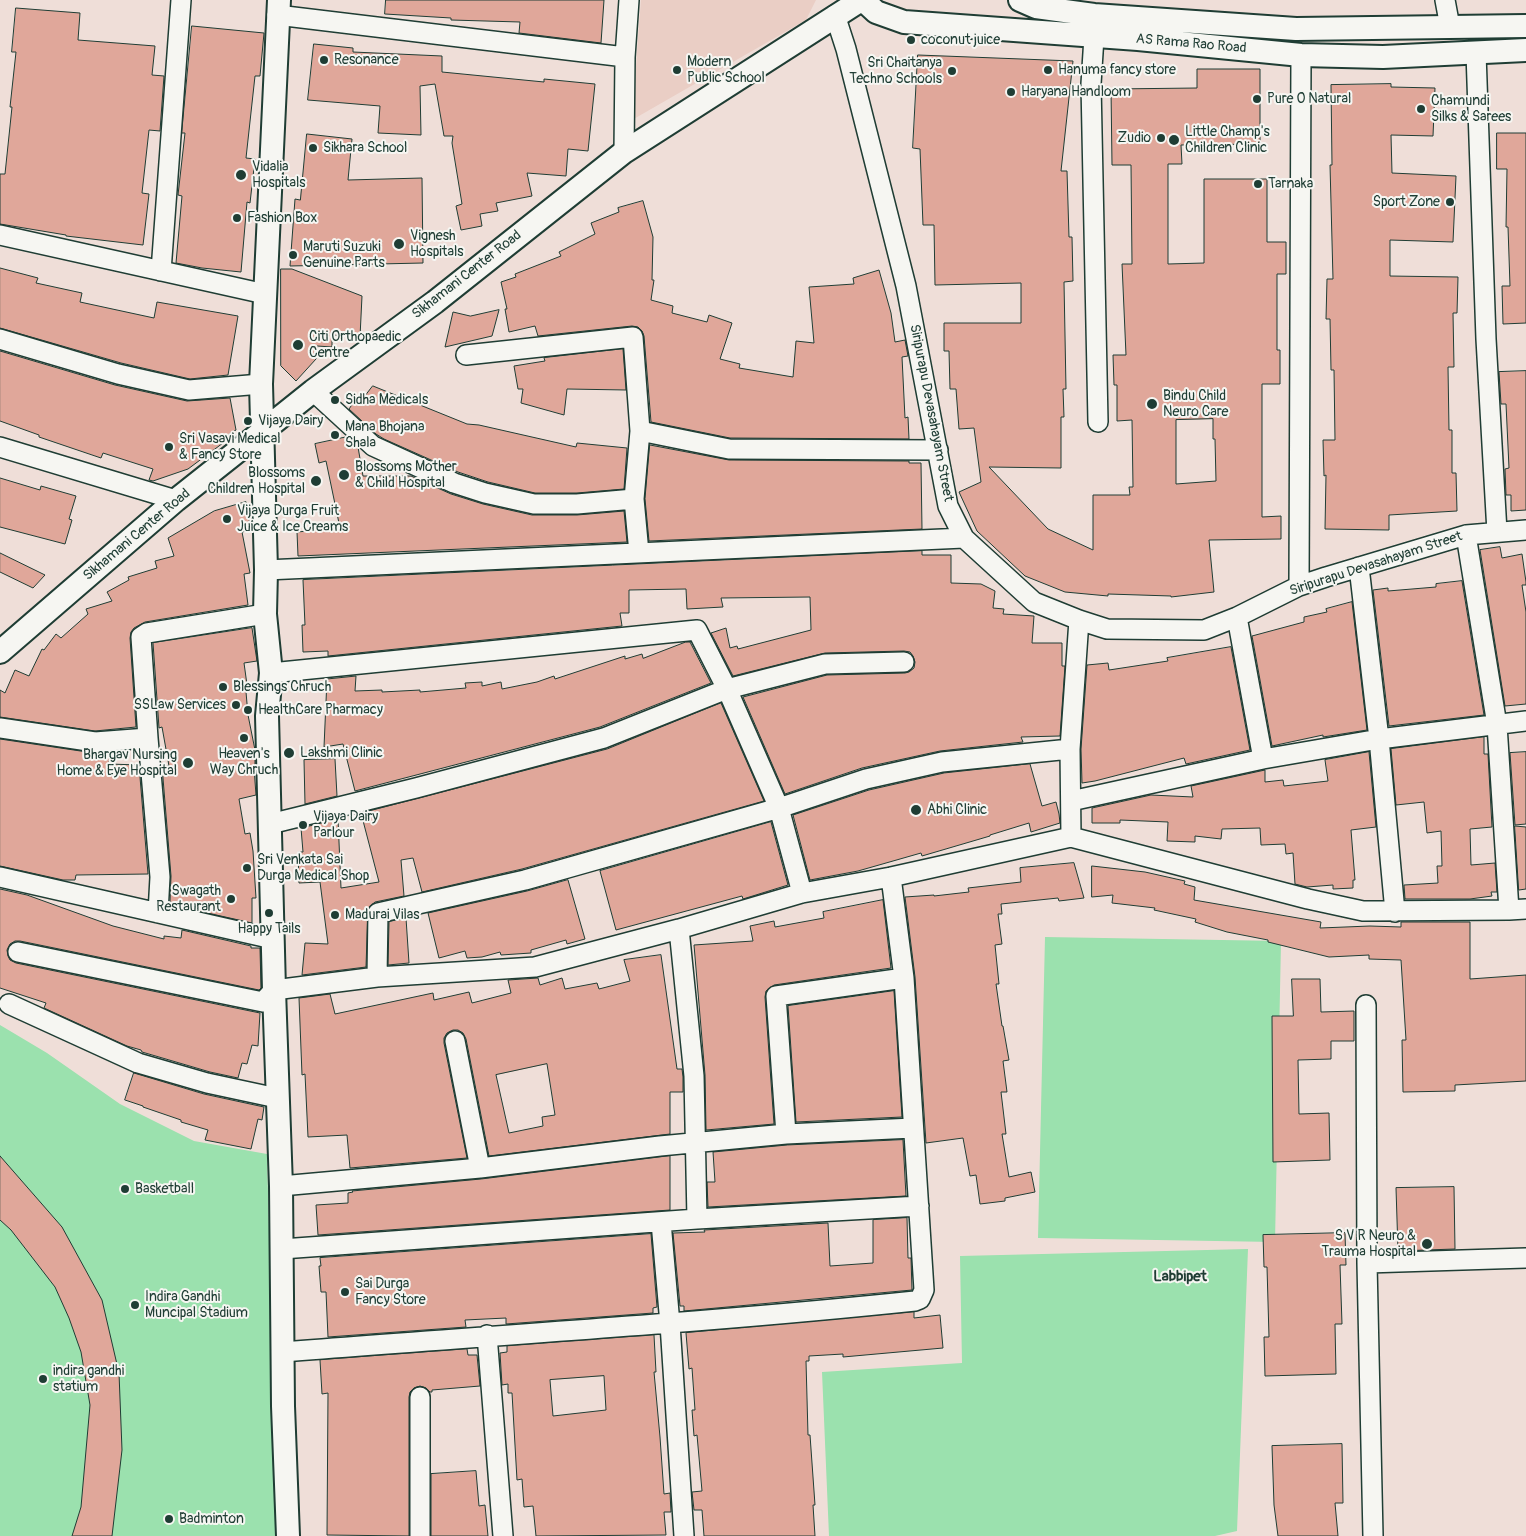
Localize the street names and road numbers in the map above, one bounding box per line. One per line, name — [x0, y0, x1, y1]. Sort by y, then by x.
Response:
street label: AS Rama Rao Road — [1135, 31, 1247, 57]
street label: Sikhamani Center Road — [409, 227, 525, 323]
street label: Siripurapu Devasahayam Street — [906, 323, 956, 503]
street label: Sikhamani Center Road — [80, 485, 194, 585]
street label: Siripurapu Devasahayam Street — [1288, 528, 1464, 600]

